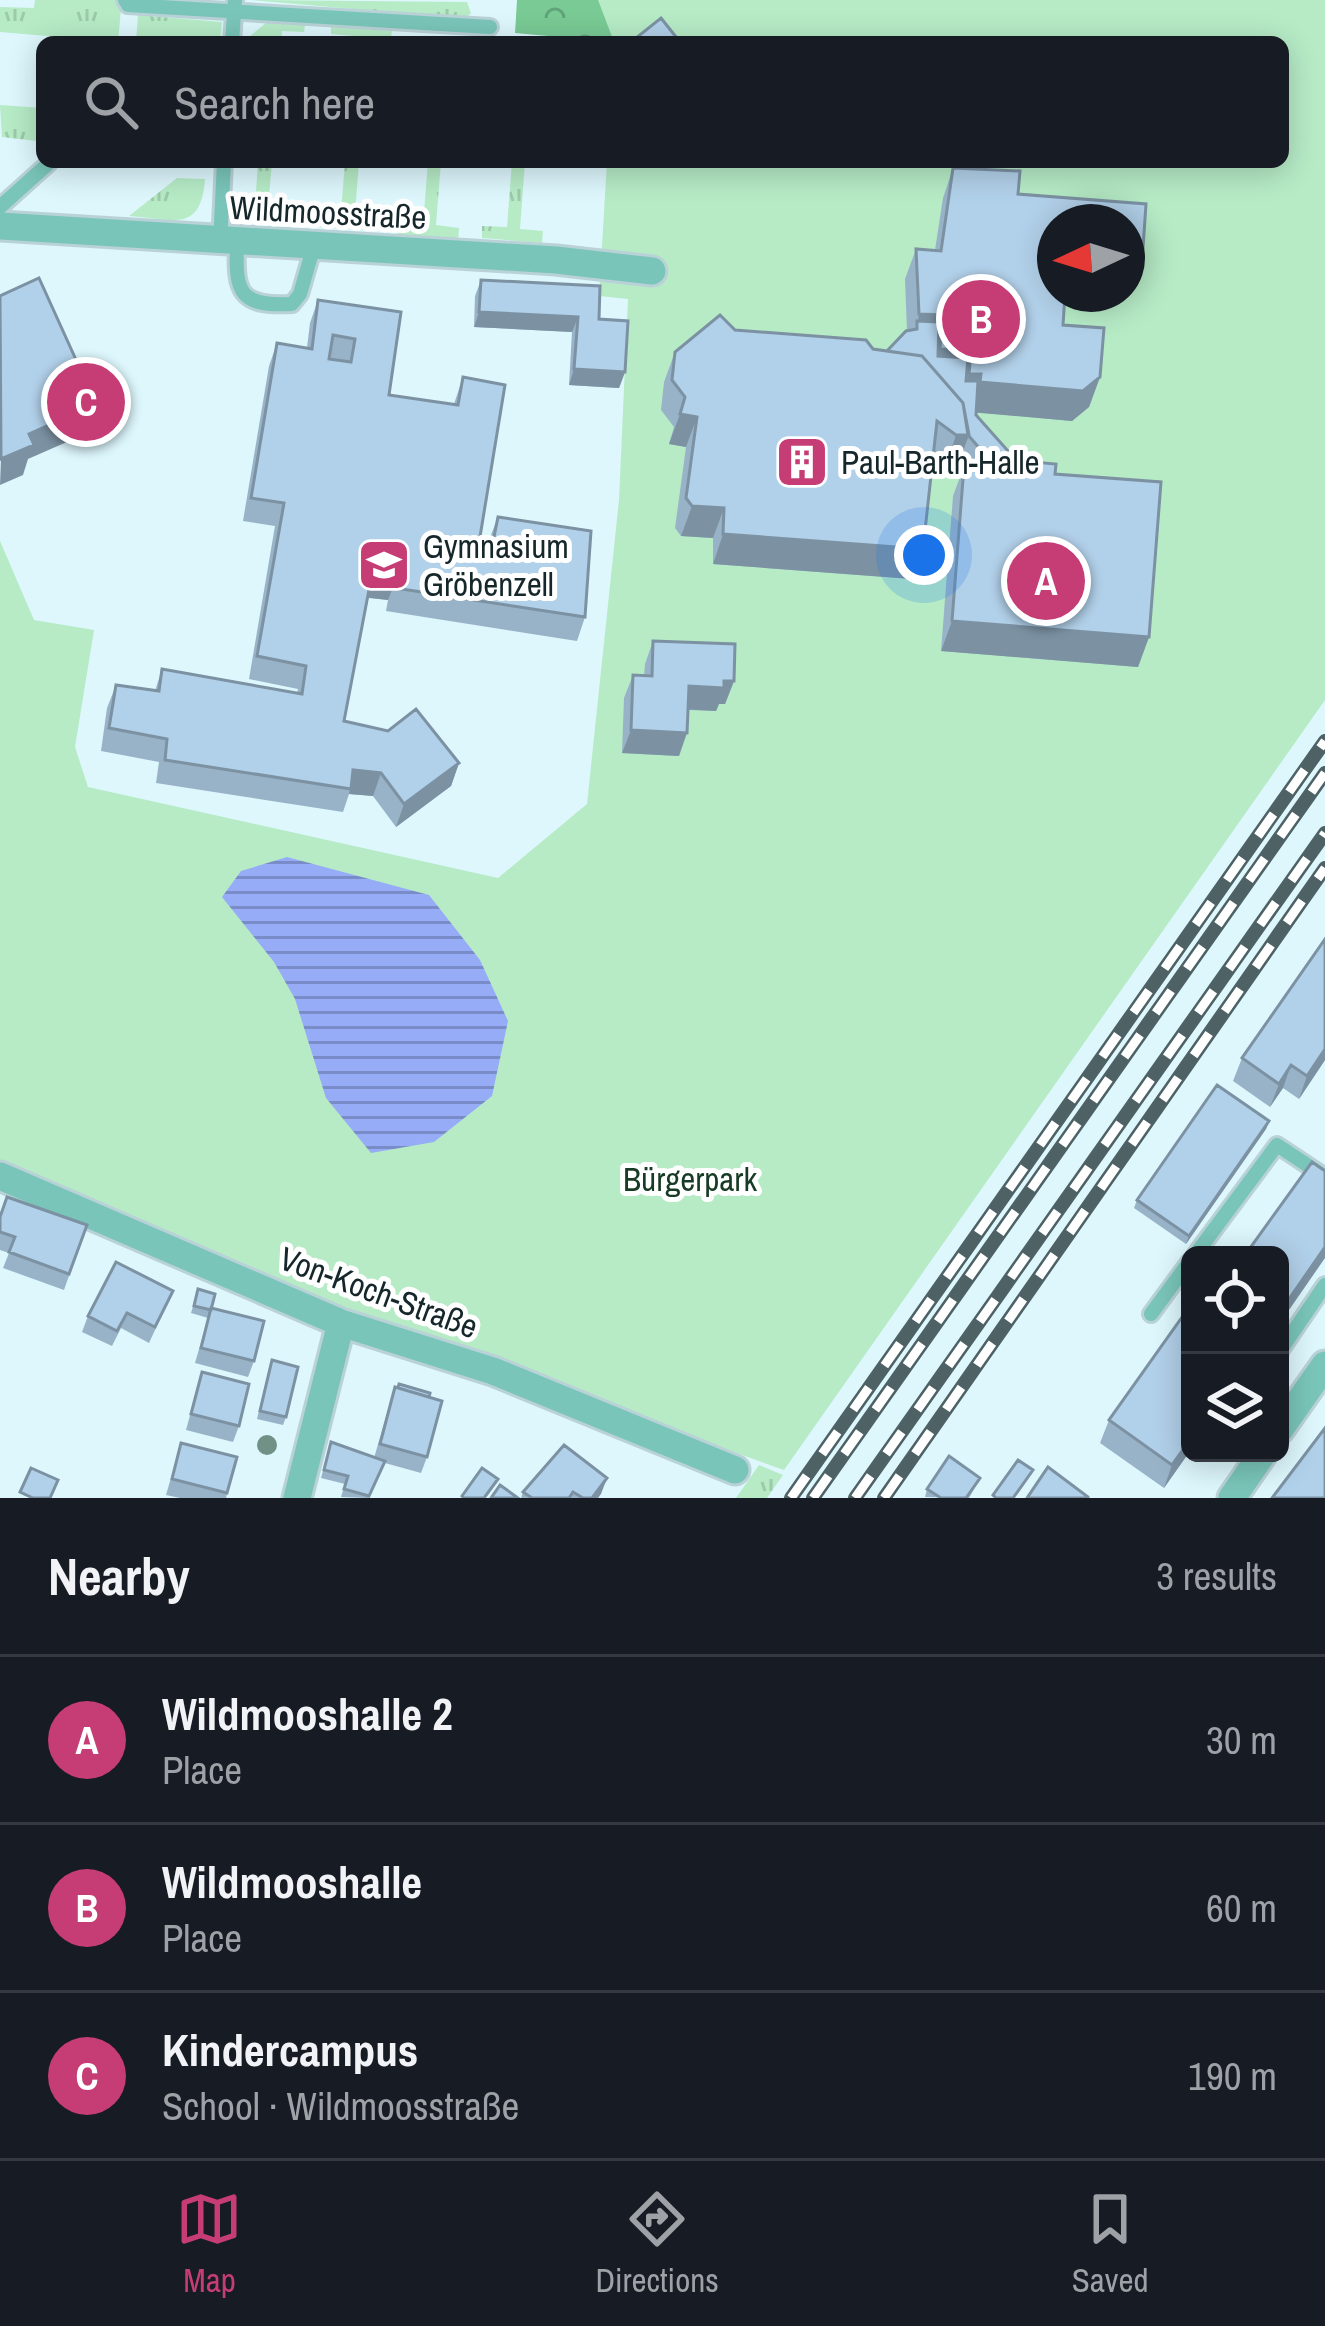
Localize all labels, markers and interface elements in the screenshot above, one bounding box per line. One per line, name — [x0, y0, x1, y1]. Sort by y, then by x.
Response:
search box — [36, 36, 1289, 168]
icon: search — [78, 69, 144, 135]
text: Search here — [174, 72, 375, 133]
street label: Wildmoosstraße — [228, 185, 428, 239]
north arrow — [1037, 204, 1145, 312]
pin: B — [942, 274, 1020, 364]
pin: C — [47, 357, 125, 447]
building icon: Paul-Barth-Halle — [774, 434, 830, 490]
place label: Paul-Barth-Halle — [841, 440, 1040, 484]
place label: Gymnasium Gröbenzell — [423, 524, 569, 606]
your location — [894, 525, 954, 585]
pin: A — [1007, 536, 1085, 626]
school or university icon: Gymnasium Gröbenzell — [356, 537, 412, 593]
park label: Bürgerpark — [623, 1157, 757, 1201]
street label: Von-Koch-Straße — [274, 1236, 484, 1348]
map controls — [1181, 1246, 1289, 1462]
button: locate — [1181, 1246, 1289, 1354]
button: layers — [1181, 1354, 1289, 1462]
text: Nearby — [48, 1542, 190, 1611]
text: 3 results — [1156, 1550, 1277, 1602]
text: Wildmooshalle 2 — [162, 1683, 453, 1744]
text: A — [75, 1714, 99, 1766]
text: 30 m — [1206, 1714, 1277, 1766]
text: Place — [162, 1744, 242, 1796]
text: Wildmooshalle — [162, 1851, 422, 1912]
text: B — [75, 1882, 99, 1934]
text: 60 m — [1206, 1882, 1277, 1934]
text: Place — [162, 1912, 242, 1964]
text: Kindercampus — [162, 2019, 418, 2080]
text: C — [75, 2050, 99, 2102]
text: 190 m — [1188, 2050, 1277, 2102]
text: School · Wildmoosstraße — [162, 2080, 519, 2132]
tab: Map — [176, 2186, 242, 2302]
tab: Directions — [595, 2186, 719, 2302]
tab: Saved — [1072, 2186, 1148, 2302]

